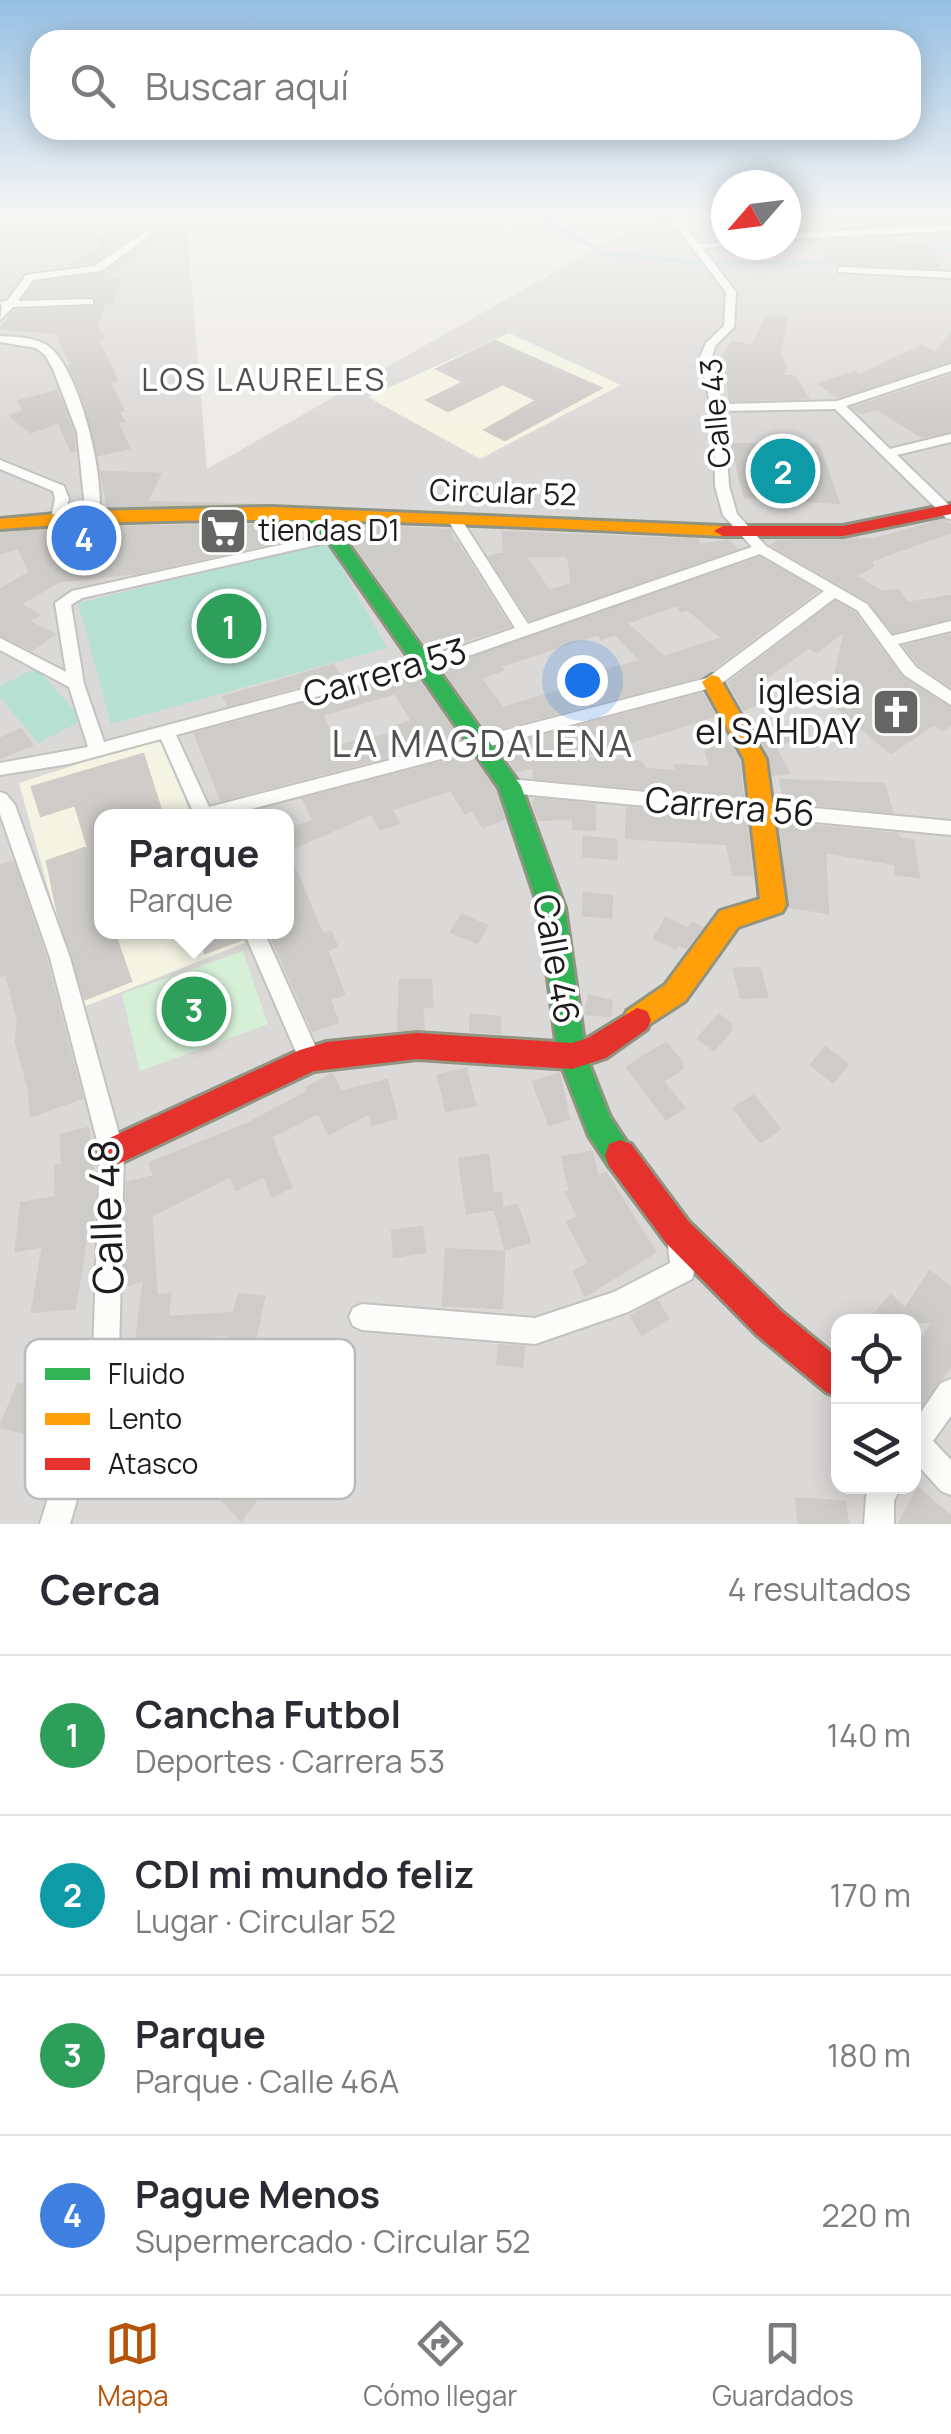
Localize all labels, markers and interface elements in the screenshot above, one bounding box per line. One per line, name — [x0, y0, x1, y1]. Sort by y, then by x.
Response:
search box — [30, 30, 921, 140]
icon: search — [65, 58, 120, 113]
text: Buscar aquí — [145, 59, 349, 111]
north arrow — [711, 170, 801, 260]
district label: LOS LAURELES — [141, 357, 387, 401]
street label: Calle 43 — [689, 357, 740, 470]
pin: 2 — [750, 434, 816, 508]
street label: Circular 52 — [429, 468, 577, 515]
pin: 4 — [52, 500, 116, 576]
supermarket icon: tiendas D1 — [197, 505, 249, 557]
place label: tiendas D1 — [258, 509, 400, 550]
pin: 1 — [196, 588, 262, 664]
street label: Carrera 53 — [297, 626, 472, 718]
your location — [557, 655, 608, 706]
place label: iglesia el SAHDAY — [695, 667, 862, 755]
church icon: iglesia el SAHDAY — [870, 686, 922, 738]
district label: LA MAGDALENA — [331, 716, 635, 768]
street label: Carrera 56 — [643, 775, 817, 837]
popup — [94, 809, 294, 939]
text: Parque — [129, 826, 259, 878]
text: Parque — [129, 878, 233, 922]
street label: Calle 46 — [522, 890, 592, 1027]
pin: 3 — [162, 972, 226, 1046]
street label: Calle 48 — [73, 1139, 137, 1296]
map controls — [831, 1314, 921, 1494]
button: locate — [831, 1314, 921, 1404]
legend — [25, 1339, 355, 1499]
text: Fluido — [108, 1354, 185, 1392]
text: Lento — [108, 1399, 182, 1437]
button: layers — [831, 1404, 921, 1494]
text: Atasco — [108, 1444, 198, 1482]
text: Cerca — [40, 1560, 161, 1618]
text: 4 resultados — [727, 1567, 911, 1611]
text: Cancha Futbol — [135, 1687, 401, 1739]
text: 1 — [65, 1713, 80, 1757]
text: 140 m — [827, 1713, 911, 1757]
text: Deportes · Carrera 53 — [135, 1739, 445, 1783]
text: CDI mi mundo feliz — [135, 1847, 474, 1899]
text: 2 — [63, 1873, 82, 1917]
text: 170 m — [829, 1873, 911, 1917]
text: Lugar · Circular 52 — [135, 1899, 396, 1943]
text: Parque — [135, 2007, 266, 2059]
text: 3 — [63, 2033, 82, 2077]
text: 180 m — [827, 2033, 911, 2077]
text: Parque · Calle 46A — [135, 2059, 399, 2103]
text: Pague Menos — [135, 2167, 380, 2219]
text: 4 — [63, 2193, 82, 2237]
text: 220 m — [821, 2193, 911, 2237]
text: Supermercado · Circular 52 — [135, 2219, 531, 2263]
tab: Mapa — [97, 2316, 169, 2414]
tab: Cómo llegar — [363, 2316, 517, 2414]
tab: Guardados — [712, 2316, 854, 2414]

